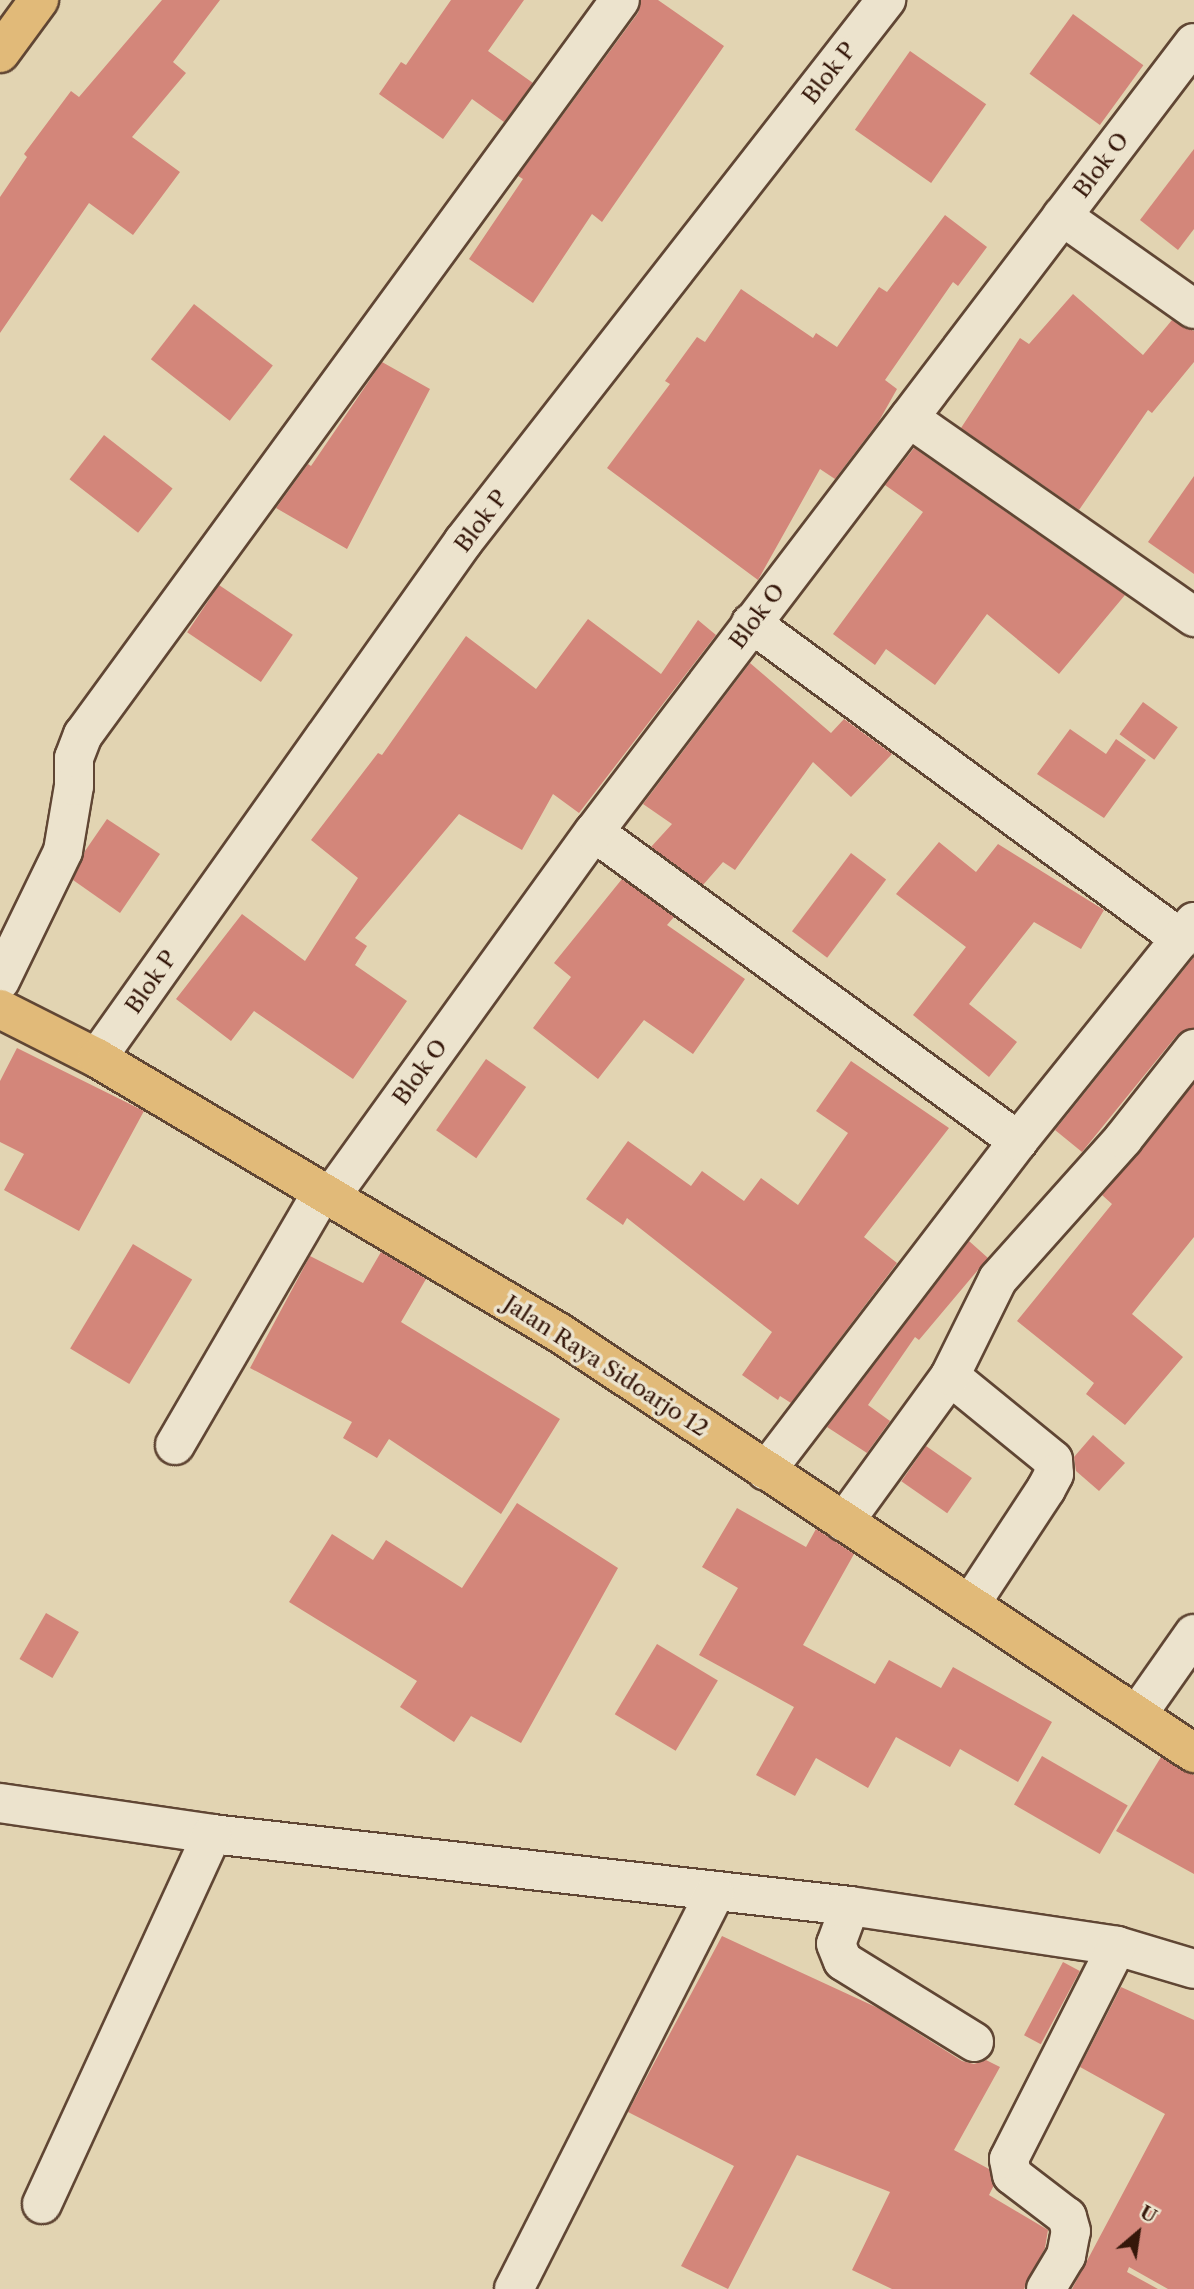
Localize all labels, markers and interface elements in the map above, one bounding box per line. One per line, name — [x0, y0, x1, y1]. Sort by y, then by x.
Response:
street label: Blok P — [796, 36, 862, 110]
street label: Blok O — [1067, 127, 1135, 203]
street label: Blok P — [448, 484, 514, 558]
street label: Blok O — [723, 578, 791, 654]
street label: Blok P — [119, 945, 183, 1019]
street label: Blok O — [387, 1033, 453, 1111]
street label: Jalan Raya Sidoarjo 12 — [498, 1289, 714, 1443]
north arrow — [1103, 2198, 1173, 2268]
text: U — [1136, 2200, 1161, 2228]

